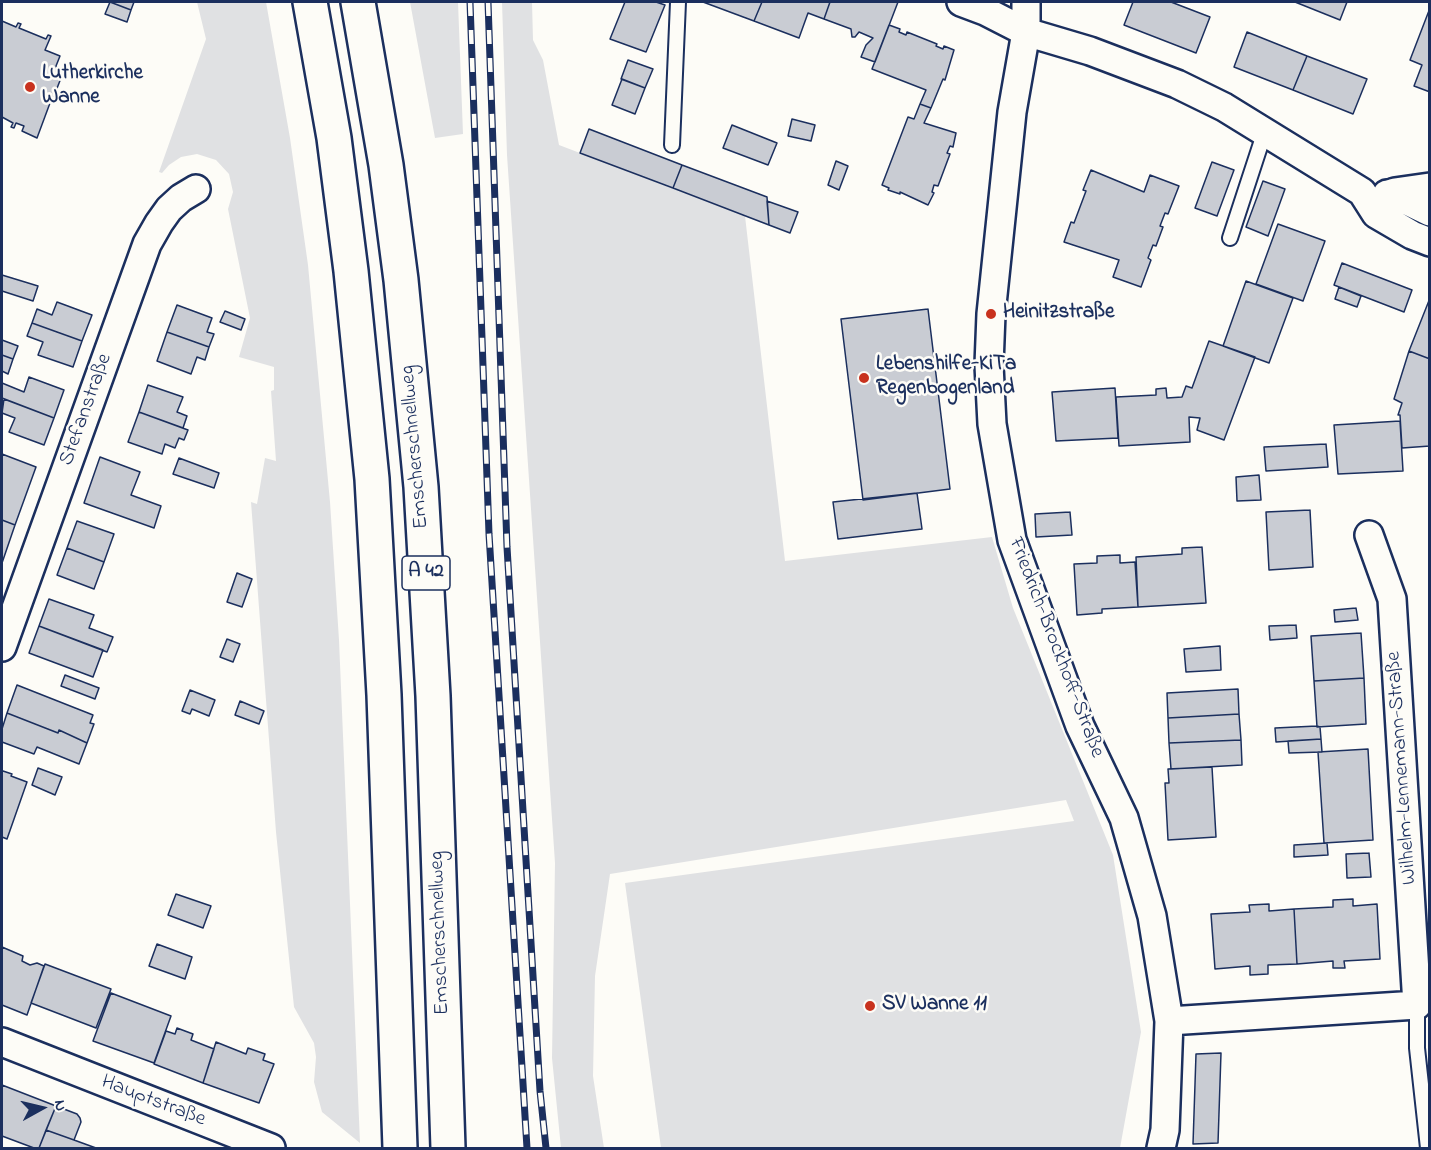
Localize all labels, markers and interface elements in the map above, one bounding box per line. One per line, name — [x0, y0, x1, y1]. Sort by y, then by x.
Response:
place label: Lutherkirche Wanne — [42, 62, 143, 112]
marker: Lutherkirche Wanne — [23, 80, 37, 94]
place label: Heinitzstraße — [1003, 301, 1114, 327]
marker: Heinitzstraße — [984, 307, 998, 321]
street label: Stefanstraße — [55, 351, 119, 469]
place label: Lebenshilfe-KiTa Regenbogenland — [876, 353, 1016, 403]
street label: Emscherschnellweg — [396, 364, 436, 530]
marker: Lebenshilfe-KiTa Regenbogenland — [857, 371, 871, 385]
street label: Friedrich-Brockhoff-Straße — [1001, 534, 1109, 762]
road number: A 42 — [402, 556, 450, 590]
street label: Wilhelm-Lennemann-Straße — [1382, 650, 1424, 886]
street label: Emscherschnellweg — [426, 850, 456, 1016]
place label: SV Wanne 11 — [882, 993, 987, 1019]
marker: SV Wanne 11 — [863, 999, 877, 1013]
street label: Hauptstraße — [97, 1071, 209, 1133]
north arrow — [12, 1078, 72, 1138]
text: N — [47, 1098, 72, 1113]

